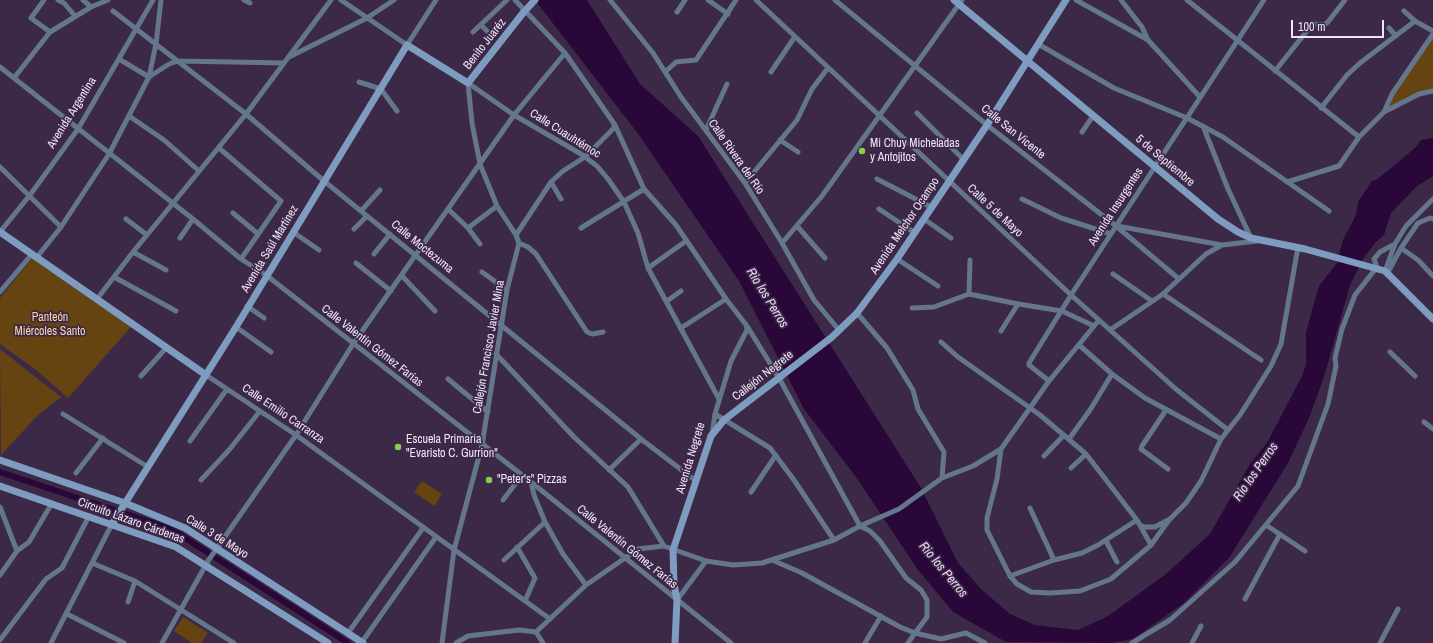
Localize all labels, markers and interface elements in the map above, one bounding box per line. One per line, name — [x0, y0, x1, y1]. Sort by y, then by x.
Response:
scale bar — [1293, 12, 1386, 38]
street label: Benito Juaréz — [461, 16, 509, 72]
text: 100 m — [1298, 19, 1325, 35]
street label: Avenida Argentina — [44, 75, 100, 151]
street label: Calle San Vicente — [978, 102, 1048, 162]
street label: Calle Cuauhtémoc — [527, 106, 603, 162]
street label: Calle Rivera del Río — [705, 117, 767, 197]
street label: 5 de Septiembre — [1133, 132, 1197, 190]
place label: Mi Chuy Micheladas y Antojitos — [870, 137, 960, 165]
marker: Mi Chuy Micheladas y Antojitos — [857, 146, 867, 156]
street label: Avenida Insurgentes — [1085, 165, 1147, 249]
street label: Avenida Melchor Ocampo — [867, 175, 943, 277]
street label: Calle 5 de Mayo — [964, 181, 1026, 241]
street label: Avenida Saúl Martínez — [238, 203, 302, 295]
street label: Calle Moctezuma — [388, 217, 456, 277]
water label: Rio los Perros — [742, 265, 792, 331]
street label: Callejón Francisco Javier Mina — [470, 279, 508, 415]
street label: Calle Valentín Gómez Farías — [318, 302, 426, 390]
park label: Panteón Miércoles Santo — [14, 311, 86, 339]
street label: Callejón Negrete — [730, 348, 796, 404]
street label: Calle Emilio Carranza — [239, 381, 327, 447]
street label: Avenida Negrete — [673, 421, 709, 495]
place label: Escuela Primaria "Evaristo C. Gurrion" — [406, 433, 498, 461]
water label: Rio los Perros — [1230, 440, 1282, 504]
marker: Escuela Primaria "Evaristo C. Gurrion" — [393, 442, 403, 452]
place label: "Peter's" Pizzas — [497, 473, 567, 487]
marker: "Peter's" Pizzas — [484, 475, 494, 485]
street label: Circuito Lázaro Cárdenas — [76, 495, 186, 547]
street label: Calle Valentín Gómez Farías — [574, 502, 680, 592]
street label: Calle 3 de Mayo — [183, 512, 251, 562]
water label: Rio los Perros — [915, 539, 971, 601]

